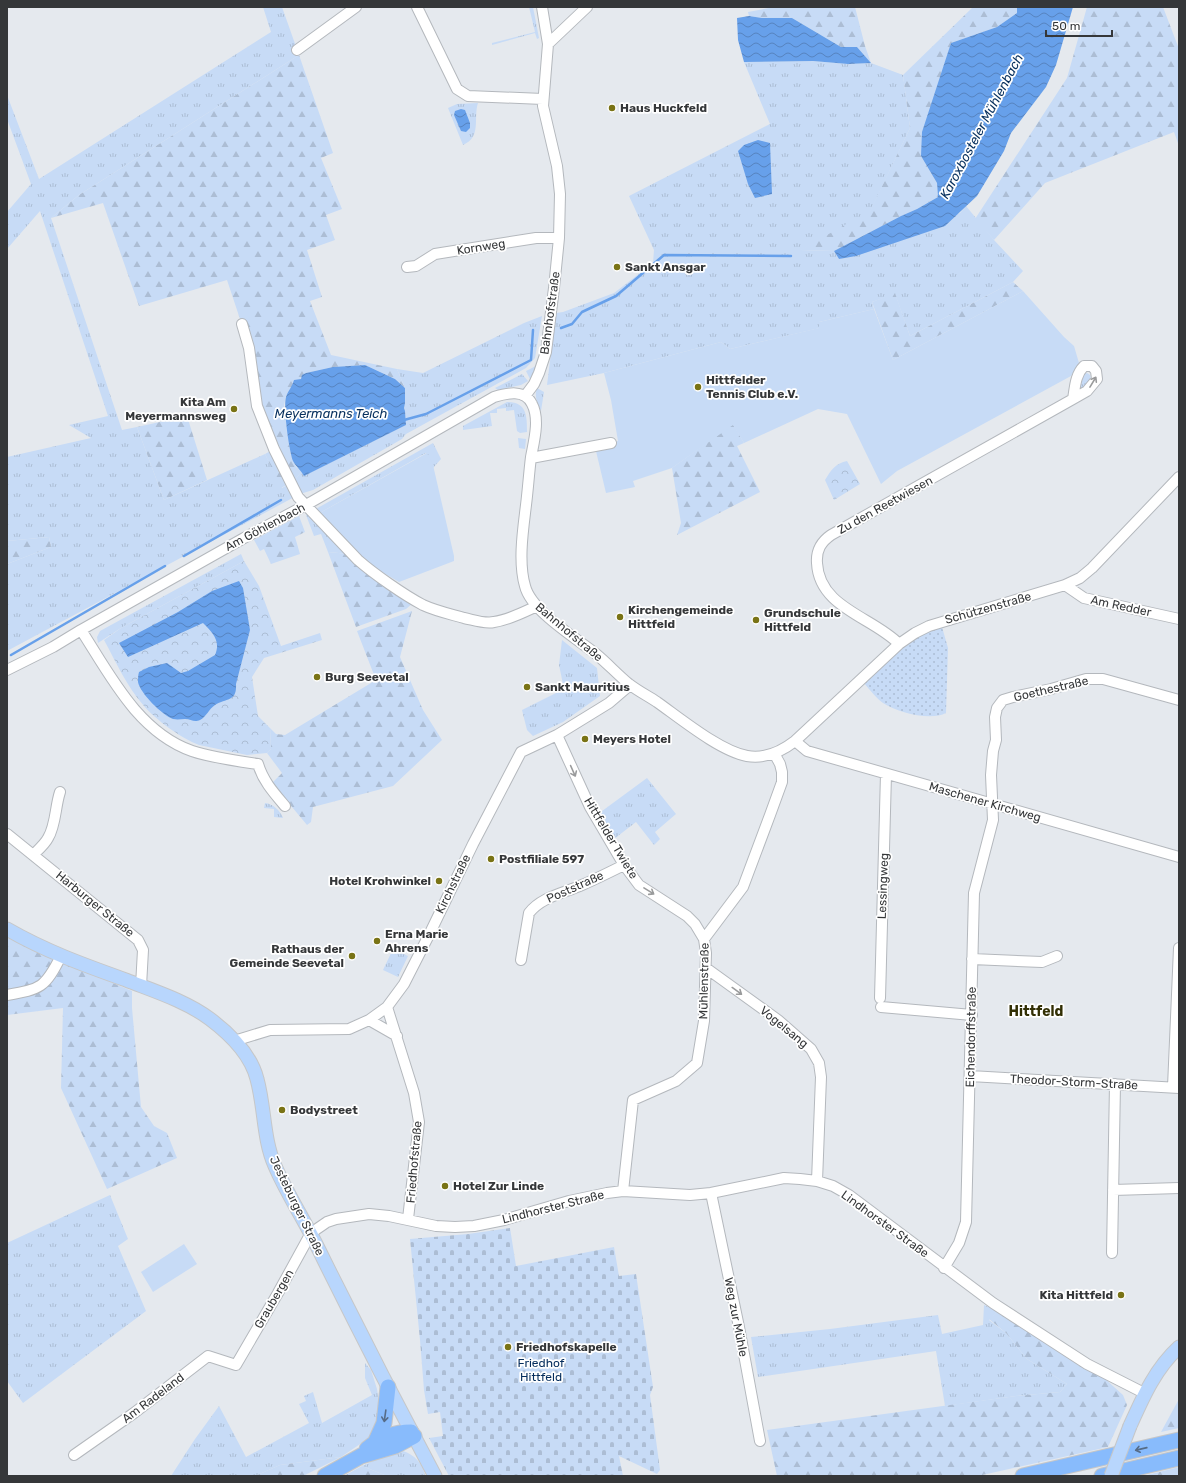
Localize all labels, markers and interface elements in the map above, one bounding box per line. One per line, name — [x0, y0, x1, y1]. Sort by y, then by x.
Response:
scale bar — [1046, 12, 1112, 38]
text: 50 m — [1052, 19, 1080, 33]
water label: Karoxbosteler Mühlenbach — [937, 51, 1026, 201]
place label: Haus Huckfeld — [620, 101, 707, 115]
marker: Haus Huckfeld — [607, 103, 617, 113]
street label: Kornweg — [456, 236, 506, 258]
place label: Sankt Ansgar — [625, 260, 706, 274]
marker: Sankt Ansgar — [612, 262, 622, 272]
street label: Bahnhofstraße — [537, 270, 563, 355]
place label: Hittfelder Tennis Club e.V. — [706, 373, 798, 401]
one-way arrow — [1090, 376, 1098, 388]
marker: Hittfelder Tennis Club e.V. — [693, 382, 703, 392]
place label: Kita Am Meyermannsweg — [125, 395, 226, 423]
marker: Kita Am Meyermannsweg — [229, 404, 239, 414]
water label: Meyermanns Teich — [275, 406, 387, 421]
street label: Zu den Reetwiesen — [835, 473, 935, 537]
street label: Am Göhlenbach — [223, 500, 307, 554]
street label: Schützenstraße — [943, 589, 1033, 627]
street label: Am Redder — [1089, 593, 1153, 619]
street label: Bahnhofstraße — [532, 600, 606, 664]
place label: Kirchengemeinde Hittfeld — [628, 603, 733, 631]
place label: Grundschule Hittfeld — [764, 606, 841, 634]
marker: Kirchengemeinde Hittfeld — [615, 612, 625, 622]
marker: Grundschule Hittfeld — [751, 615, 761, 625]
place label: Burg Seevetal — [325, 670, 409, 684]
marker: Burg Seevetal — [312, 672, 322, 682]
street label: Goethestraße — [1012, 674, 1090, 704]
place label: Sankt Mauritius — [535, 680, 630, 694]
marker: Sankt Mauritius — [522, 682, 532, 692]
place label: Meyers Hotel — [593, 732, 671, 746]
marker: Meyers Hotel — [580, 734, 590, 744]
one-way arrow — [570, 764, 578, 776]
street label: Maschener Kirchweg — [927, 779, 1043, 825]
street label: Hittfelder Twiete — [581, 795, 641, 881]
street label: Kirchstraße — [433, 852, 473, 916]
place label: Postfiliale 597 — [499, 852, 584, 866]
street label: Lessingweg — [875, 853, 891, 919]
marker: Postfiliale 597 — [486, 854, 496, 864]
street label: Harburger Straße — [53, 868, 137, 940]
street label: Poststraße — [544, 868, 606, 906]
place label: Hotel Krohwinkel — [329, 874, 431, 888]
marker: Hotel Krohwinkel — [434, 876, 444, 886]
one-way arrow — [643, 887, 654, 895]
place label: Erna Marie Ahrens — [385, 927, 449, 955]
marker: Erna Marie Ahrens — [372, 936, 382, 946]
place label: Rathaus der Gemeinde Seevetal — [230, 942, 345, 970]
street label: Mühlenstraße — [696, 942, 712, 1019]
marker: Rathaus der Gemeinde Seevetal — [347, 951, 357, 961]
street label: Eichendorffstraße — [963, 986, 979, 1087]
one-way arrow — [732, 987, 743, 995]
street label: Vogelsang — [757, 1003, 811, 1051]
district label: Hittfeld — [1009, 1003, 1064, 1020]
street label: Theodor-Storm-Straße — [1010, 1072, 1139, 1092]
place label: Bodystreet — [290, 1103, 358, 1117]
marker: Bodystreet — [277, 1105, 287, 1115]
street label: Friedhofstraße — [403, 1120, 425, 1204]
street label: Jesteburger Straße — [267, 1154, 327, 1258]
place label: Hotel Zur Linde — [453, 1179, 544, 1193]
marker: Hotel Zur Linde — [440, 1181, 450, 1191]
street label: Lindhorster Straße — [501, 1187, 606, 1226]
street label: Lindhorster Straße — [839, 1188, 932, 1261]
street label: Graubergen — [251, 1267, 297, 1331]
street label: Weg zur Mühle — [721, 1276, 751, 1358]
place label: Kita Hittfeld — [1039, 1288, 1113, 1302]
marker: Kita Hittfeld — [1116, 1290, 1126, 1300]
place label: Friedhofskapelle — [516, 1340, 617, 1354]
marker: Friedhofskapelle — [503, 1342, 513, 1352]
park label: Friedhof Hittfeld — [518, 1356, 565, 1384]
street label: Am Radeland — [119, 1370, 187, 1426]
one-way arrow — [381, 1409, 389, 1422]
one-way arrow — [1135, 1445, 1148, 1453]

